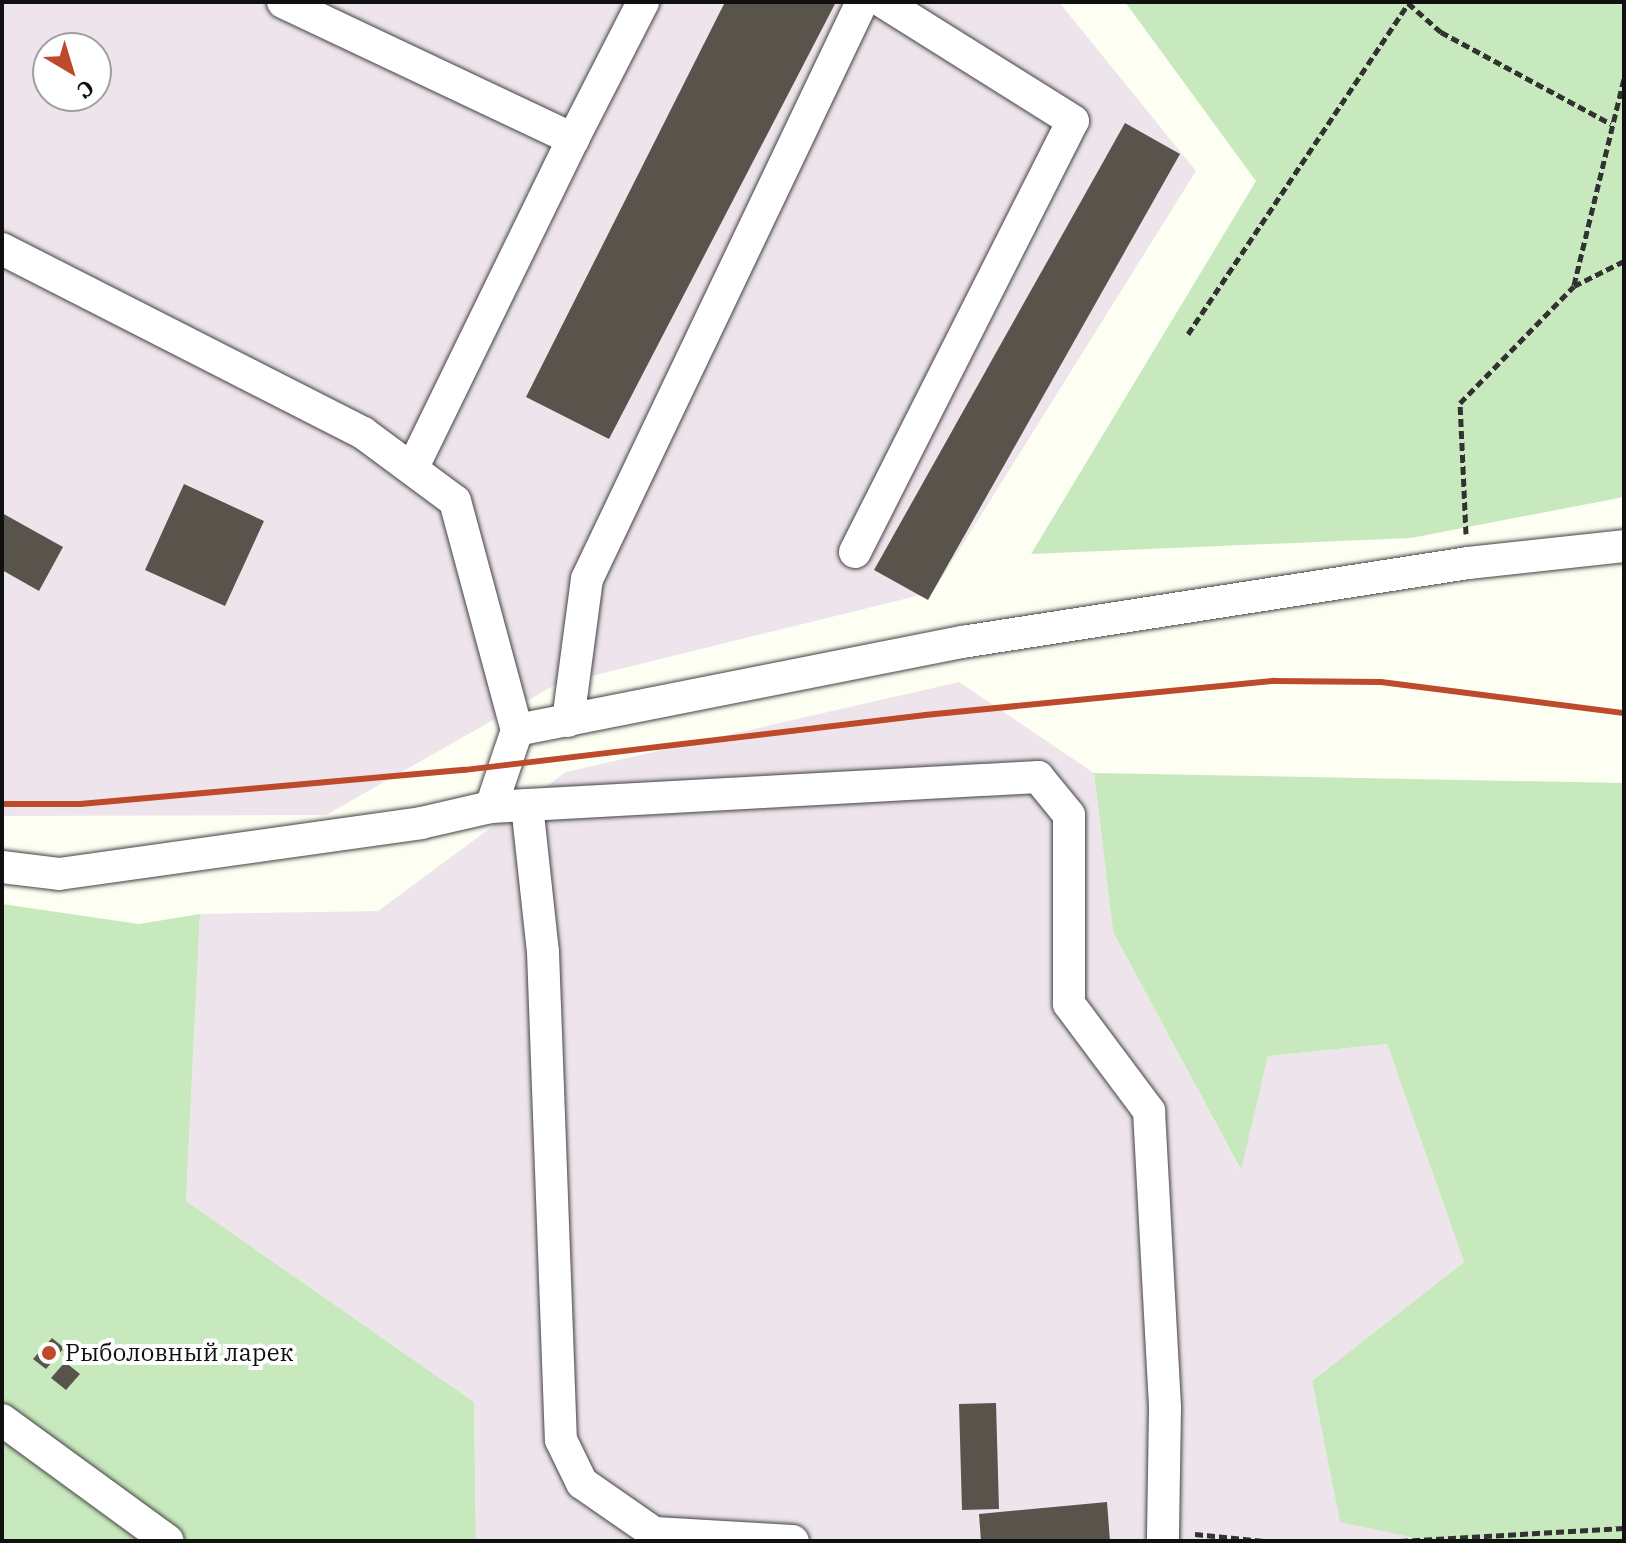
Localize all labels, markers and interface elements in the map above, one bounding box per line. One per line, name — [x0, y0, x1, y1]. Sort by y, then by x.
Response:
north arrow — [32, 32, 112, 112]
text: С — [71, 74, 101, 106]
place label: Рыболовный ларек — [65, 1339, 294, 1367]
marker: Рыболовный ларек — [40, 1344, 58, 1362]

